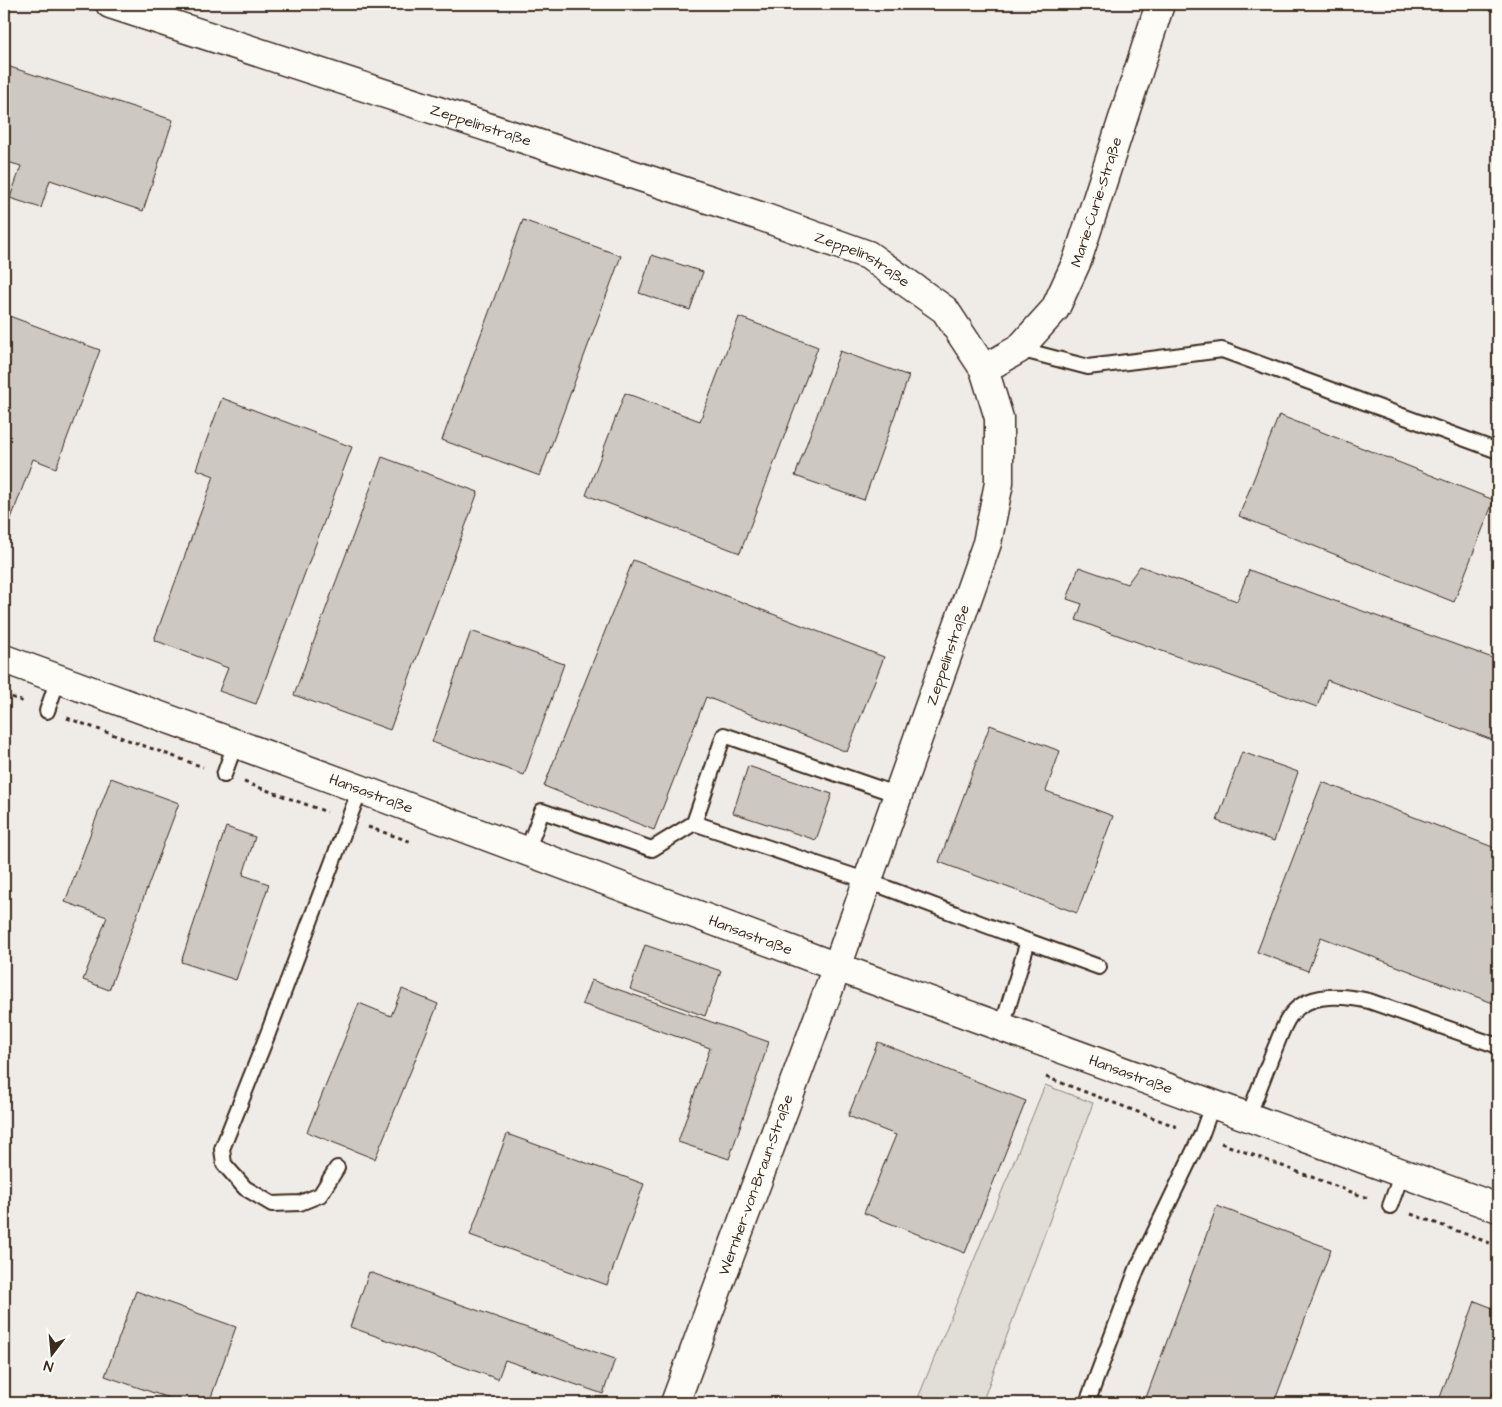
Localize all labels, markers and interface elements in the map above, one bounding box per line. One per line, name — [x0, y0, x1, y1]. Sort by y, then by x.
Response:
street label: Zeppelinstraße — [428, 99, 534, 151]
street label: Marie-Curie-Straße — [1065, 134, 1127, 270]
street label: Zeppelinstraße — [812, 226, 914, 292]
street label: Zeppelinstraße — [921, 602, 975, 708]
street label: Hansastraße — [326, 768, 416, 818]
street label: Hansastraße — [706, 910, 795, 960]
street label: Hansastraße — [1086, 1049, 1176, 1099]
street label: Wernher-von-Braun-Straße — [713, 1091, 799, 1279]
north arrow — [28, 1330, 78, 1380]
text: N — [42, 1355, 56, 1376]

